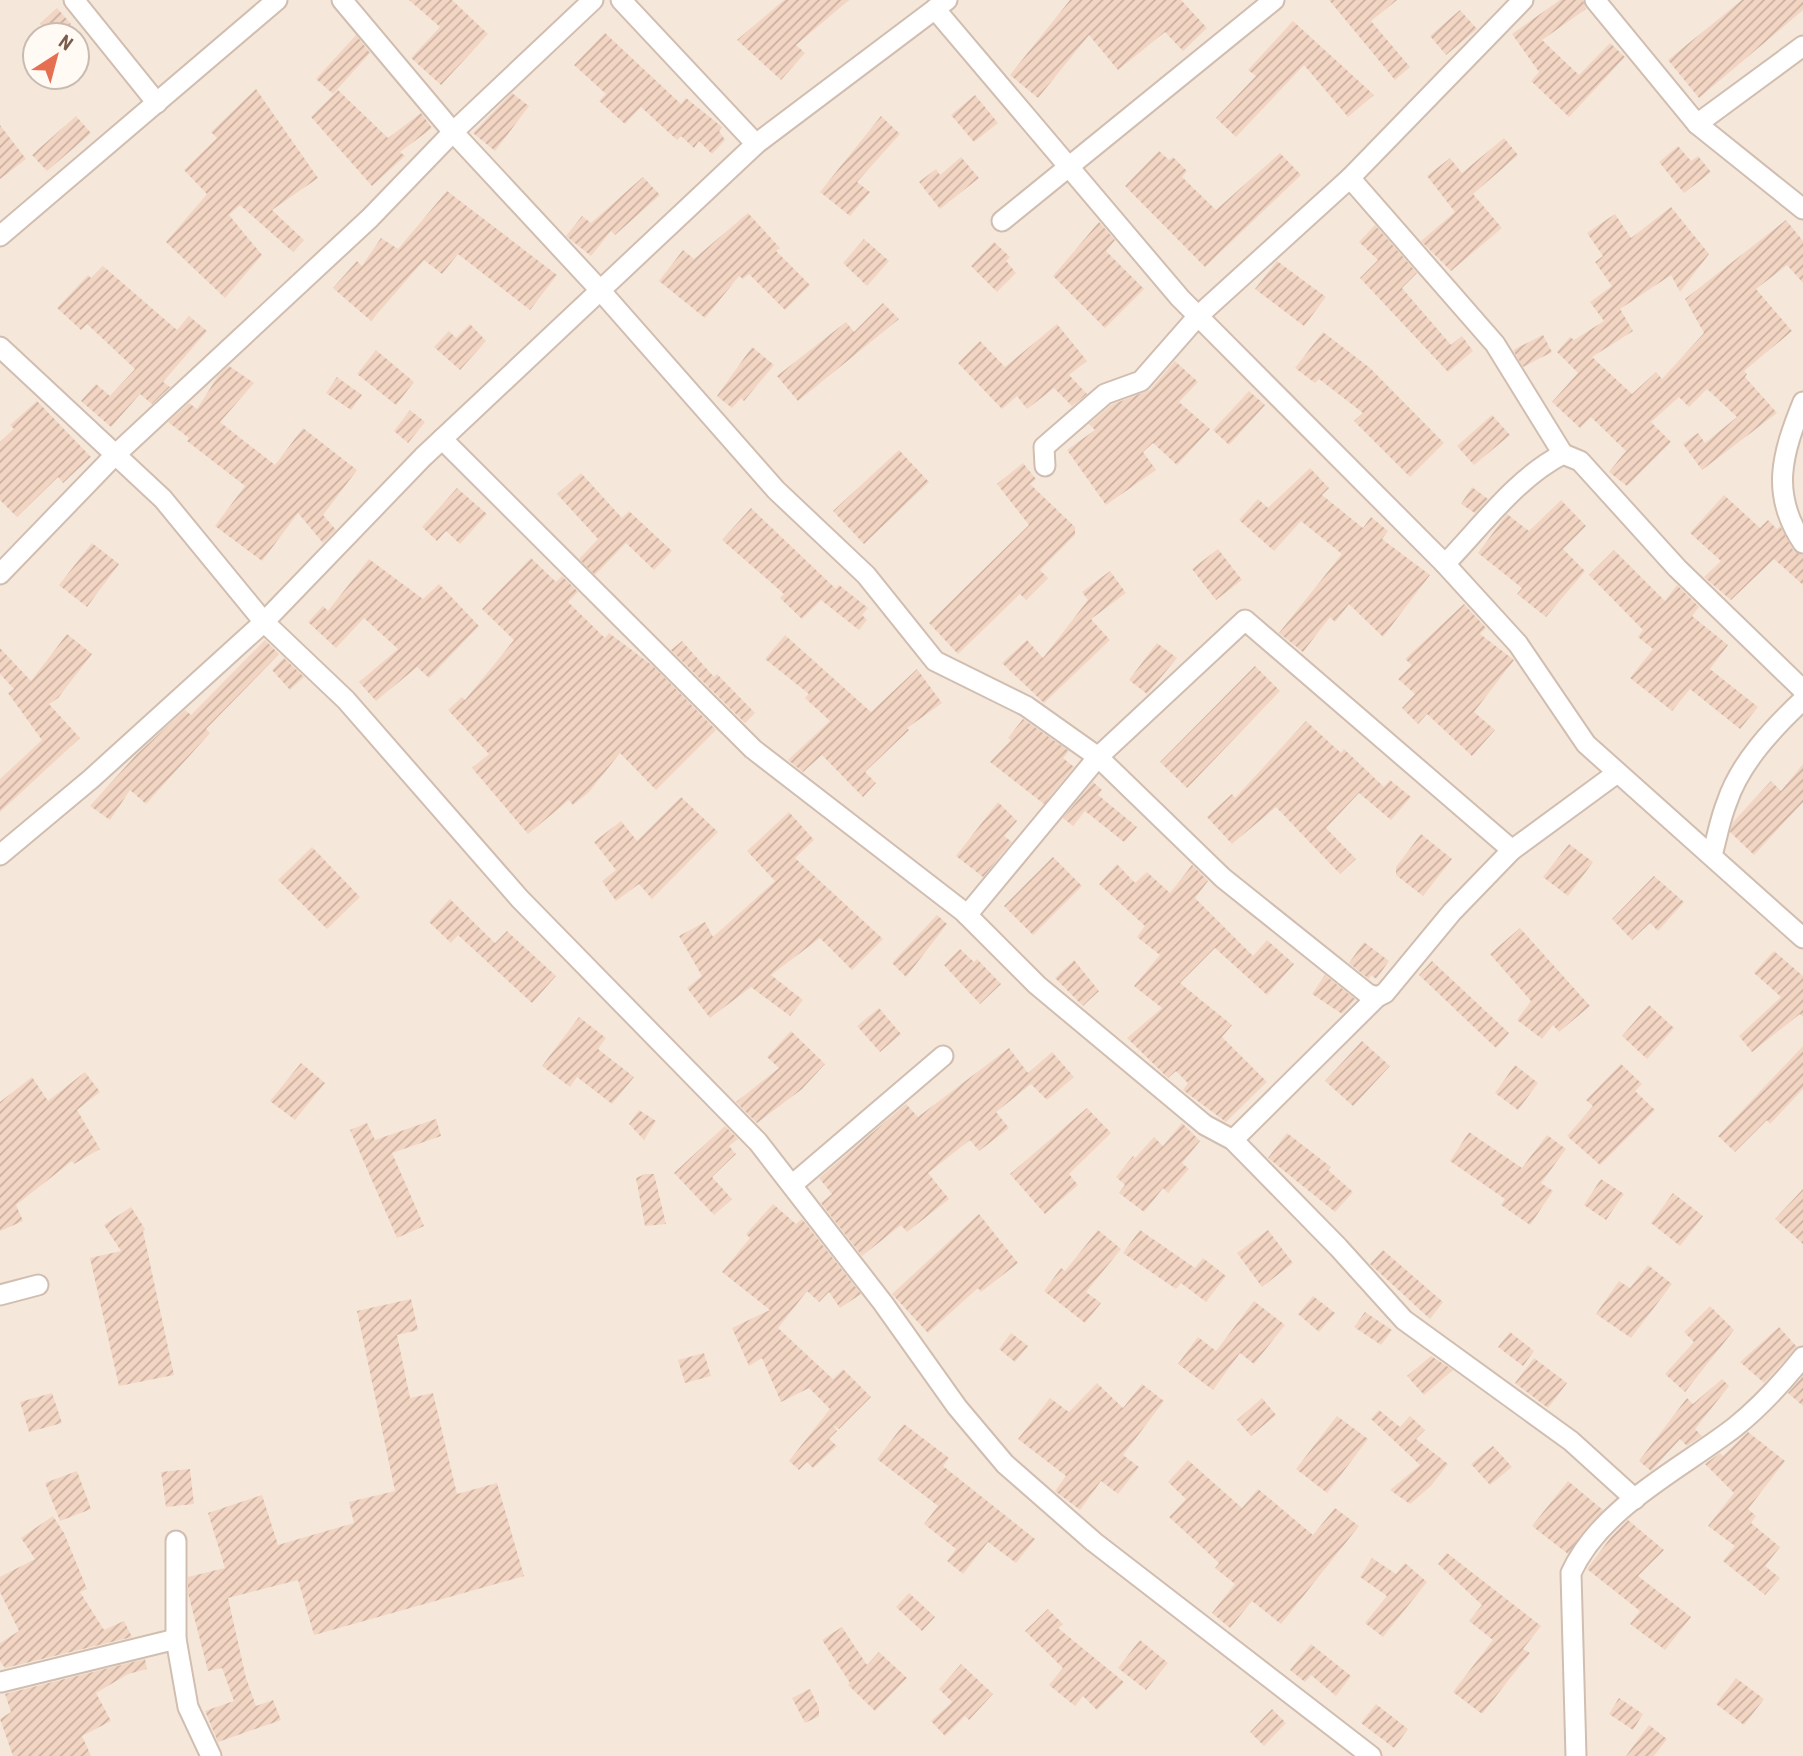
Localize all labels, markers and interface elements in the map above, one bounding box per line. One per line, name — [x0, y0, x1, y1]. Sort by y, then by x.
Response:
north arrow — [21, 21, 91, 91]
text: N — [54, 30, 77, 55]

